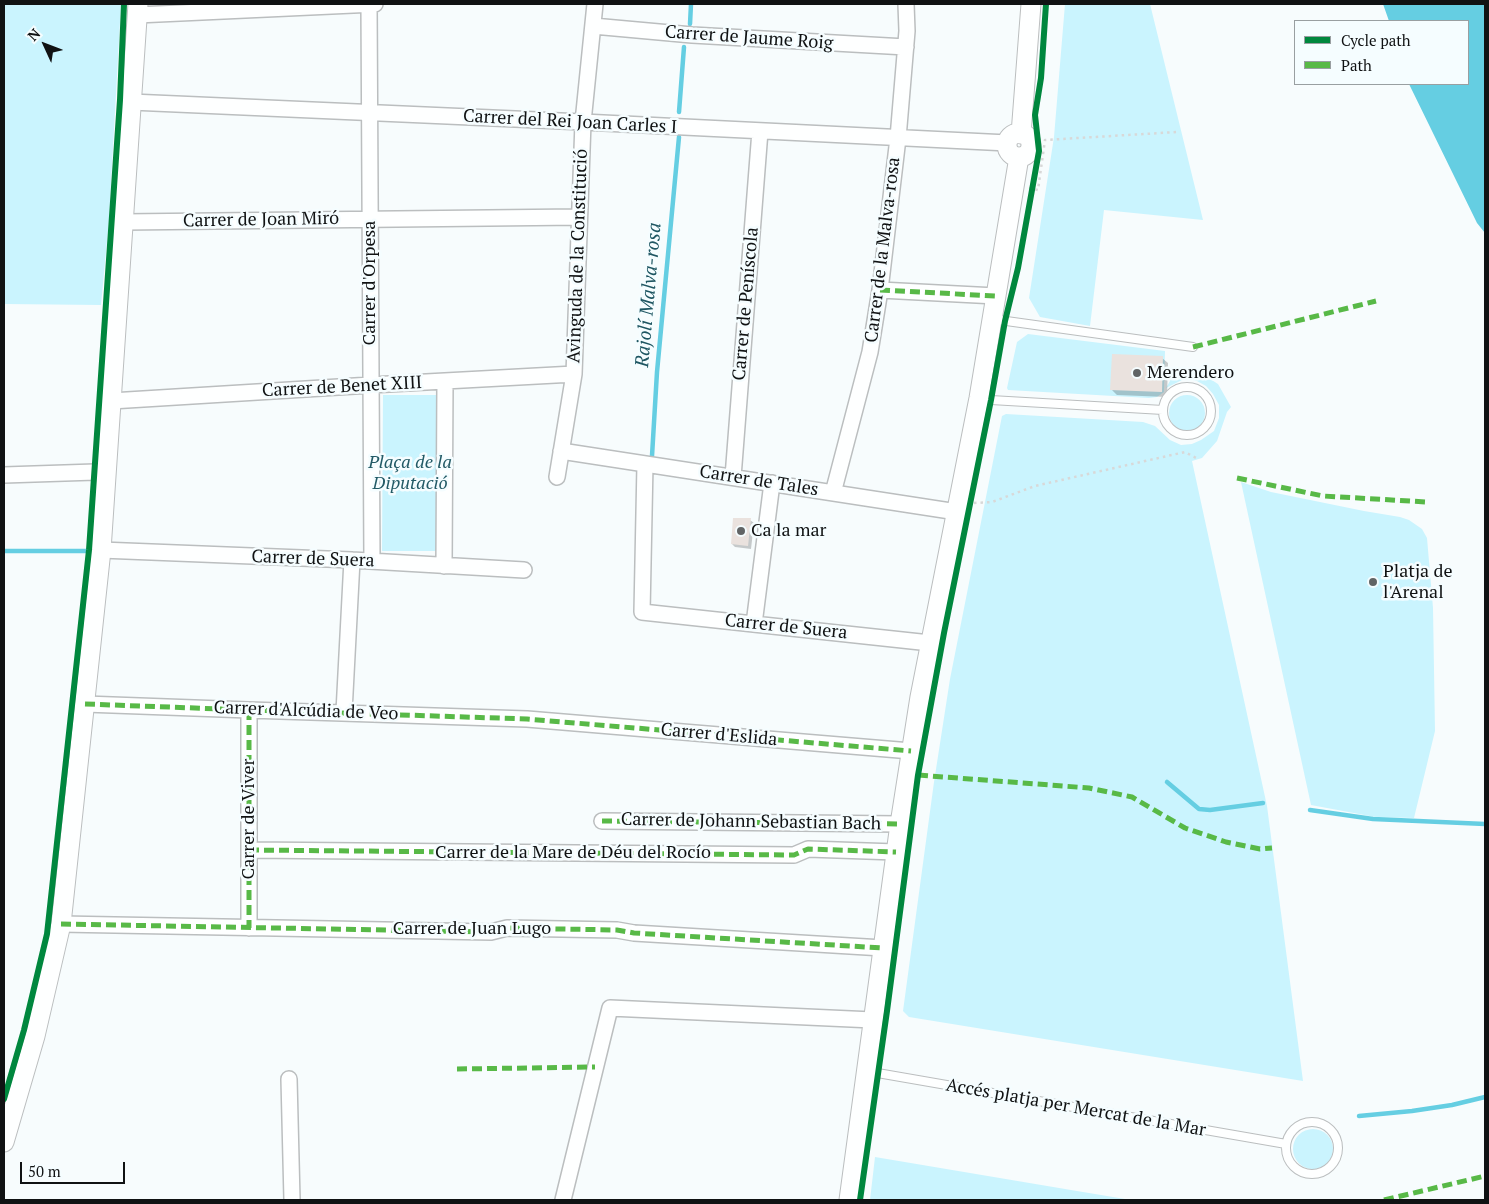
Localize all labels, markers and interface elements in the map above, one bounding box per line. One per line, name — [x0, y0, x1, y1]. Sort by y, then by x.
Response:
north arrow — [20, 20, 70, 70]
legend — [1294, 20, 1469, 85]
street label: Carrer de Jaume Roig — [664, 21, 834, 55]
text: N — [23, 24, 44, 45]
text: Cycle path — [1341, 30, 1411, 50]
text: Path — [1341, 55, 1372, 75]
street label: Carrer del Rei Joan Carles I — [462, 106, 678, 138]
street label: Avinguda de la Constitució — [563, 149, 593, 363]
street label: Carrer de la Malva-rosa — [861, 156, 905, 344]
street label: Carrer de Joan Miró — [183, 208, 339, 232]
street label: Carrer d'Orpesa — [359, 221, 381, 345]
water label: Rajolí Malva-rosa — [631, 222, 667, 368]
street label: Carrer de Peníscola — [729, 226, 763, 382]
place label: Merendero — [1147, 362, 1234, 384]
marker: Merendero — [1131, 367, 1143, 379]
street label: Carrer de Benet XIII — [261, 372, 423, 402]
park label: Plaça de la Diputació — [368, 452, 452, 494]
street label: Carrer de Tales — [698, 461, 820, 501]
place label: Ca la mar — [751, 520, 826, 542]
marker: Ca la mar — [735, 525, 747, 537]
street label: Carrer de Suera — [251, 546, 375, 572]
place label: Platja de l'Arenal — [1383, 561, 1453, 604]
marker: Platja de l'Arenal — [1367, 576, 1379, 588]
street label: Carrer de Suera — [724, 610, 848, 644]
street label: Carrer d'Alcúdia de Veo — [213, 697, 399, 725]
street label: Carrer d'Eslida — [660, 719, 778, 751]
street label: Carrer de Viver — [238, 759, 260, 879]
street label: Carrer de Johann Sebastian Bach — [621, 809, 881, 835]
street label: Carrer de la Mare de Déu del Rocío — [435, 842, 711, 864]
street label: Carrer de Juan Lugo — [393, 918, 551, 940]
street label: Accés platja per Mercat de la Mar — [944, 1074, 1208, 1142]
scale bar — [22, 1152, 128, 1184]
text: 50 m — [28, 1161, 61, 1181]

